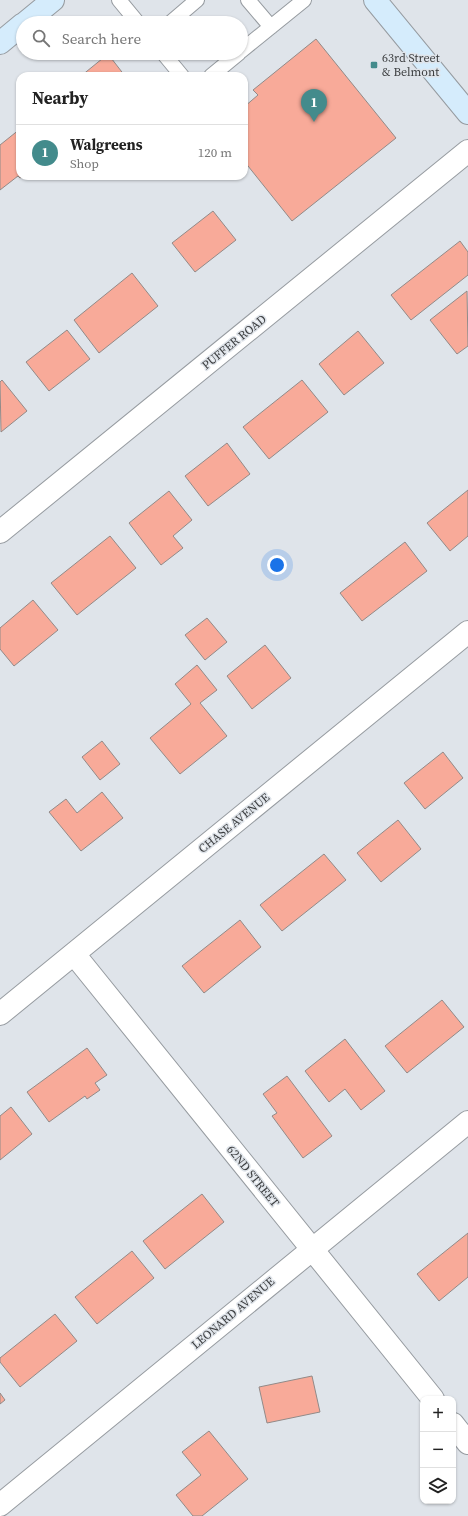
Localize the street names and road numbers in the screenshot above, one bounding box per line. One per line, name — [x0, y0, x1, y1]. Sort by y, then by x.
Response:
street label: PUFFER ROAD — [198, 311, 270, 373]
street label: CHASE AVENUE — [195, 789, 273, 857]
street label: 62ND STREET — [223, 1142, 283, 1211]
street label: LEONARD AVENUE — [188, 1273, 278, 1353]

